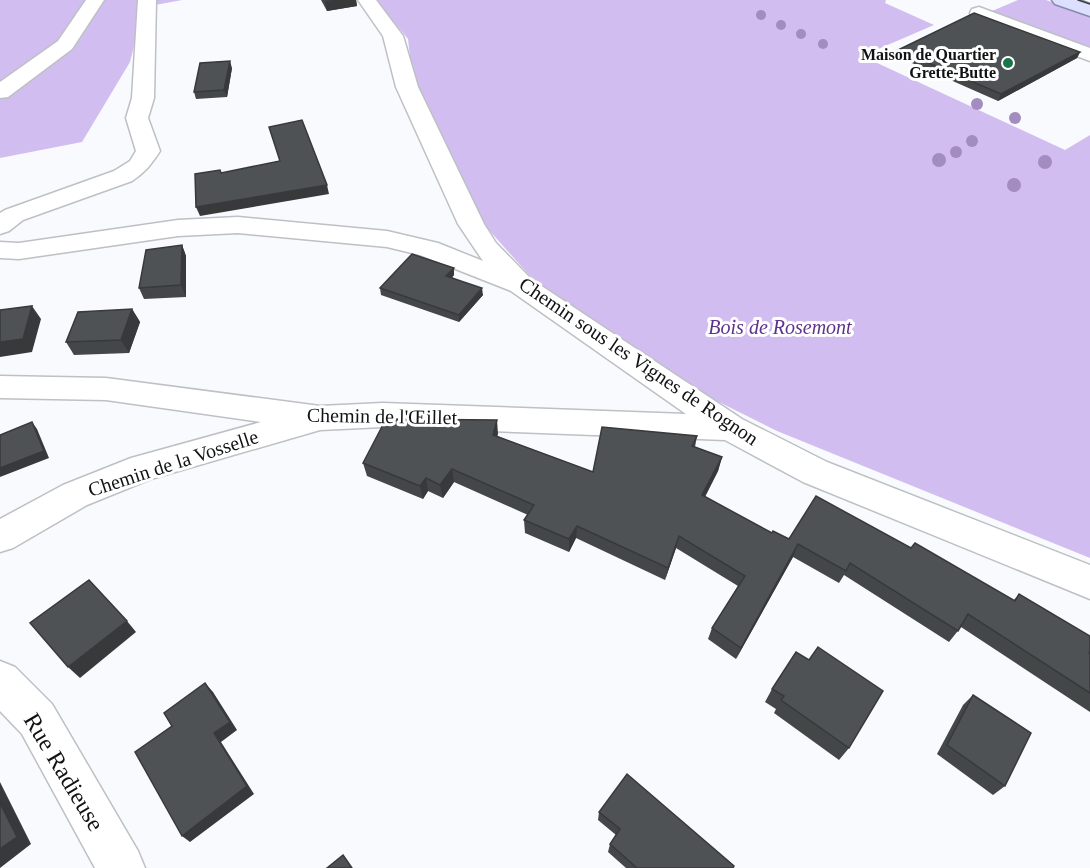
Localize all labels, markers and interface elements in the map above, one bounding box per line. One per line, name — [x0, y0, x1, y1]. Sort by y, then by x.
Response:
place label: Maison de Quartier Grette-Butte — [861, 46, 996, 81]
marker: Maison de Quartier Grette-Butte — [1001, 56, 1015, 70]
street label: Chemin sous les Vignes de Rognon — [515, 273, 763, 450]
park label: Bois de Rosemont — [708, 316, 852, 338]
street label: Chemin de l'Œillet — [307, 404, 458, 428]
street label: Chemin de la Vosselle — [85, 425, 261, 501]
street label: Rue Radieuse — [19, 708, 109, 836]

